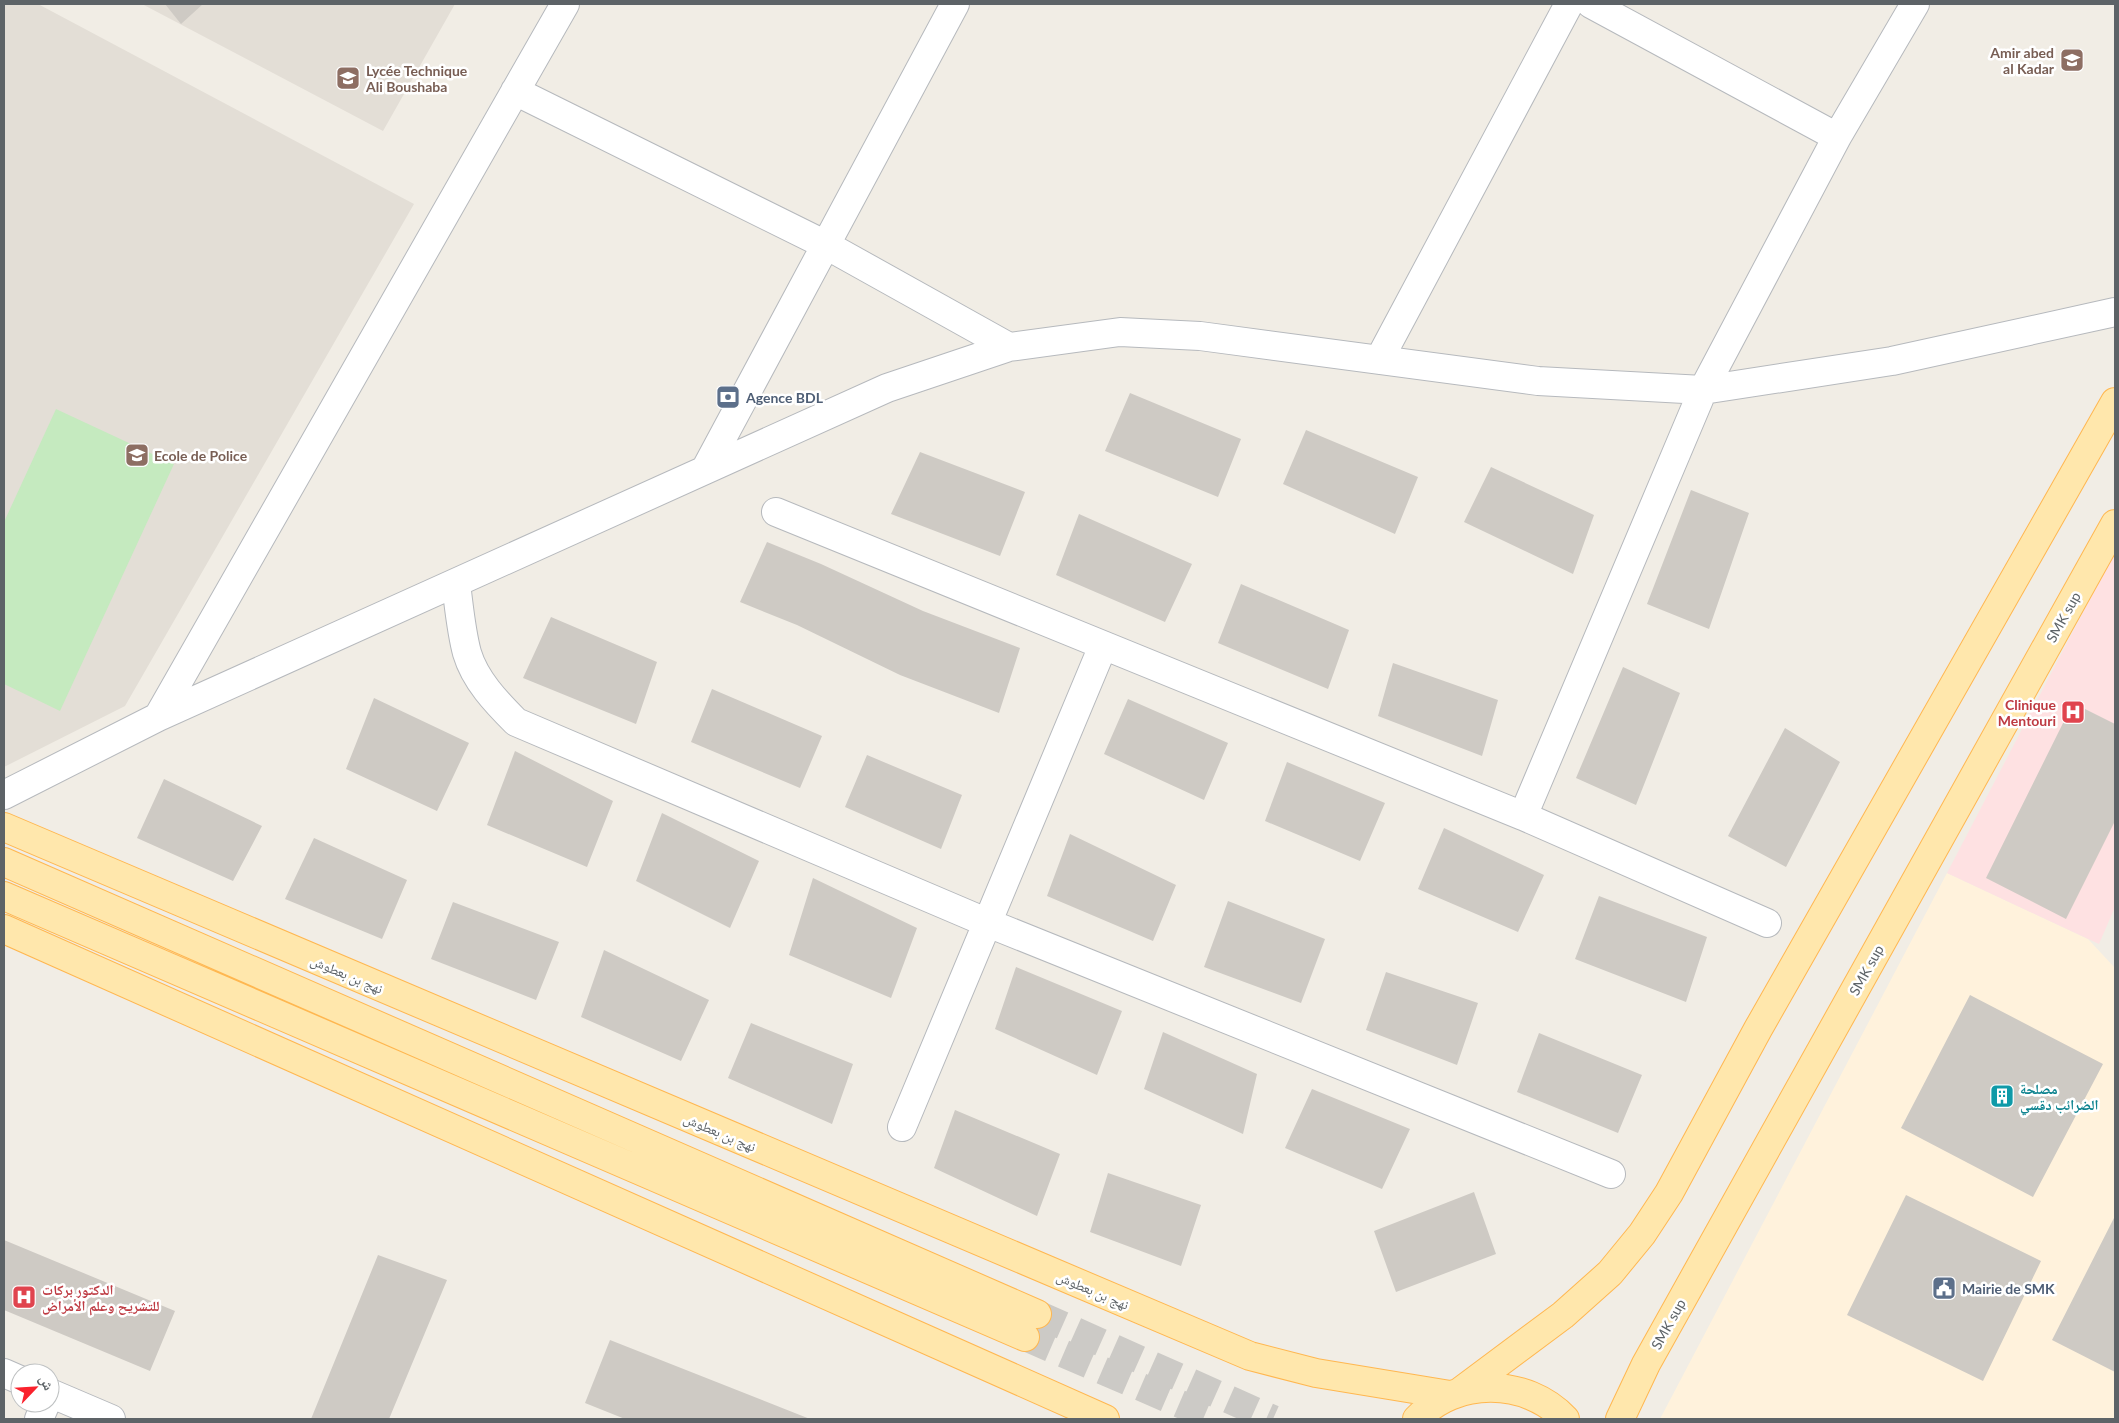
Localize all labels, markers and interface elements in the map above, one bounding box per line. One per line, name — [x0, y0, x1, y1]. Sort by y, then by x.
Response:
place label: Amir abed al Kadar — [1989, 44, 2055, 77]
school or university icon: Amir abed al Kadar — [2059, 47, 2085, 73]
place label: Lycée Technique Ali Boushaba — [365, 62, 468, 95]
school or university icon: Lycée Technique Ali Boushaba — [335, 65, 361, 91]
bank icon: Agence BDL — [715, 384, 741, 410]
place label: Agence BDL — [745, 389, 824, 406]
school or university icon: Ecole de Police — [124, 442, 150, 468]
place label: Ecole de Police — [154, 447, 248, 464]
street label: SMK sup — [2042, 589, 2084, 645]
place label: Clinique Mentouri — [1998, 696, 2057, 729]
hospital icon: Clinique Mentouri — [2060, 699, 2086, 725]
street label: SMK sup — [1845, 942, 1887, 998]
street label: نهج بن بعطوش — [308, 951, 386, 999]
place label: مصلحة الضرائب دقسي — [2020, 1080, 2099, 1116]
building icon: مصلحة الضرائب دقسي — [1989, 1083, 2015, 1109]
street label: نهج بن بعطوش — [681, 1109, 759, 1157]
street label: نهج بن بعطوش — [1054, 1267, 1132, 1315]
public building icon: Mairie de SMK — [1931, 1275, 1957, 1301]
place label: Mairie de SMK — [1962, 1280, 2055, 1297]
place label: الدكتور بركات للتشريح وعلم الأمراض — [42, 1281, 160, 1316]
hospital icon: الدكتور بركات للتشريح وعلم الأمراض — [11, 1284, 37, 1310]
street label: SMK sup — [1647, 1296, 1689, 1352]
north arrow — [10, 1363, 60, 1413]
text: ش — [35, 1372, 58, 1393]

